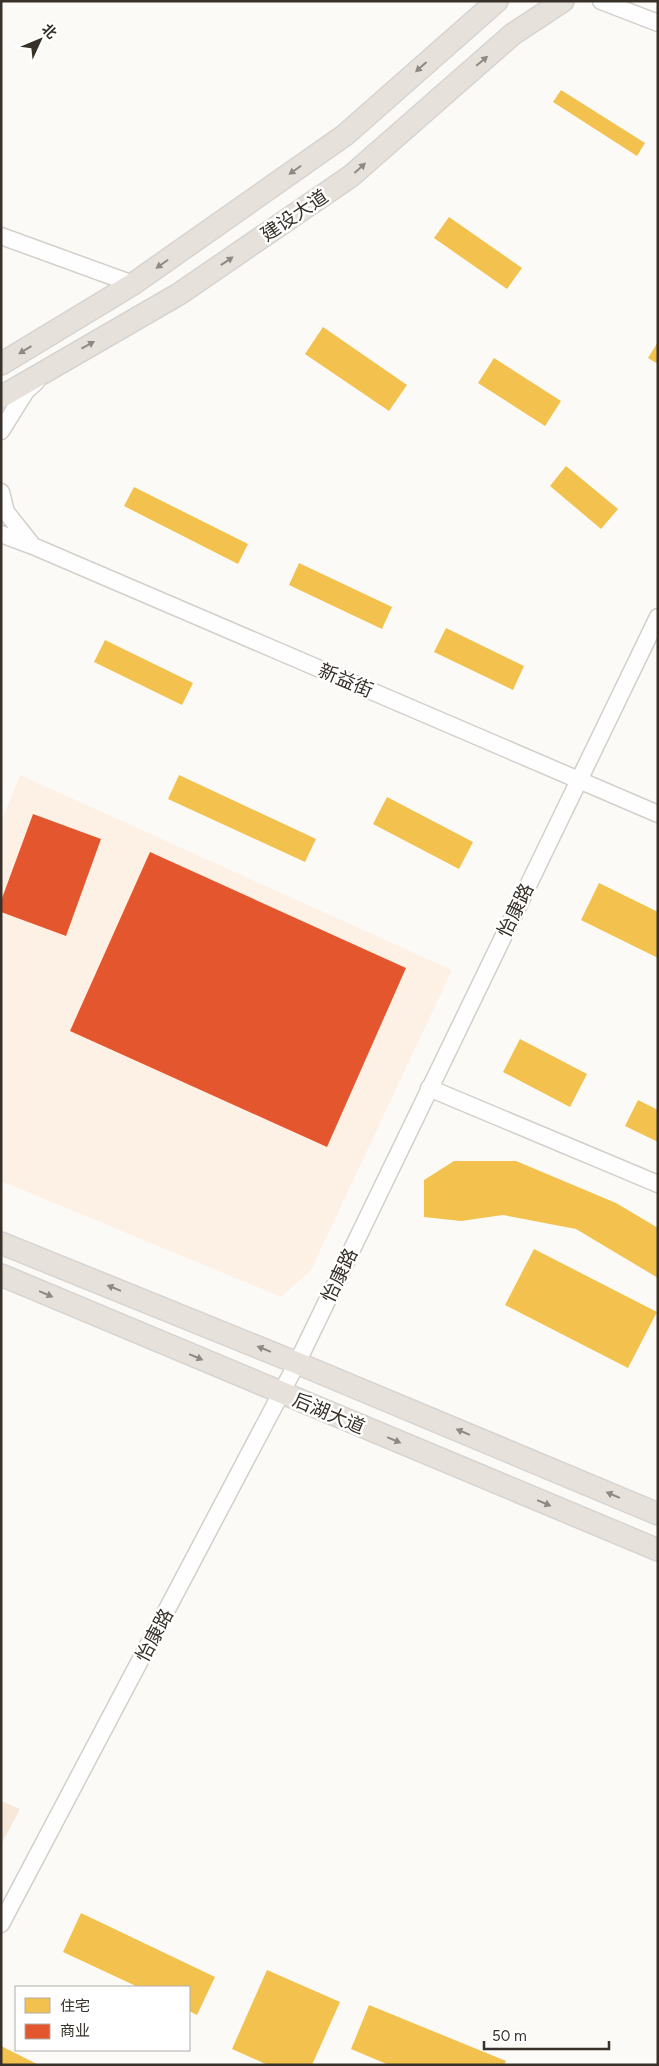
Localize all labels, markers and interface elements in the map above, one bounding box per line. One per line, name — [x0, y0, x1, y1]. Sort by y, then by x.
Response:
north arrow — [15, 15, 65, 65]
text: 北 — [38, 20, 60, 42]
one-way arrow — [475, 55, 488, 66]
one-way arrow — [414, 62, 427, 73]
one-way arrow — [354, 162, 366, 174]
one-way arrow — [288, 165, 302, 175]
street label: 建设大道 — [256, 185, 332, 246]
one-way arrow — [220, 256, 234, 266]
one-way arrow — [155, 259, 169, 269]
one-way arrow — [82, 341, 95, 350]
one-way arrow — [18, 346, 31, 355]
street label: 新益街 — [315, 659, 377, 702]
street label: 怡康路 — [493, 880, 538, 941]
street label: 怡康路 — [317, 1245, 362, 1306]
one-way arrow — [107, 1284, 121, 1292]
one-way arrow — [39, 1291, 53, 1299]
one-way arrow — [257, 1345, 272, 1353]
one-way arrow — [189, 1353, 204, 1361]
street label: 后湖大道 — [289, 1388, 368, 1439]
one-way arrow — [456, 1427, 470, 1435]
one-way arrow — [387, 1437, 402, 1444]
one-way arrow — [606, 1490, 620, 1498]
one-way arrow — [537, 1499, 551, 1507]
street label: 怡康路 — [131, 1605, 178, 1666]
legend — [15, 1986, 190, 2051]
text: 住宅 — [60, 1997, 90, 2015]
scale bar — [484, 2018, 609, 2050]
text: 商业 — [60, 2022, 90, 2040]
text: 50 m — [492, 2027, 527, 2045]

